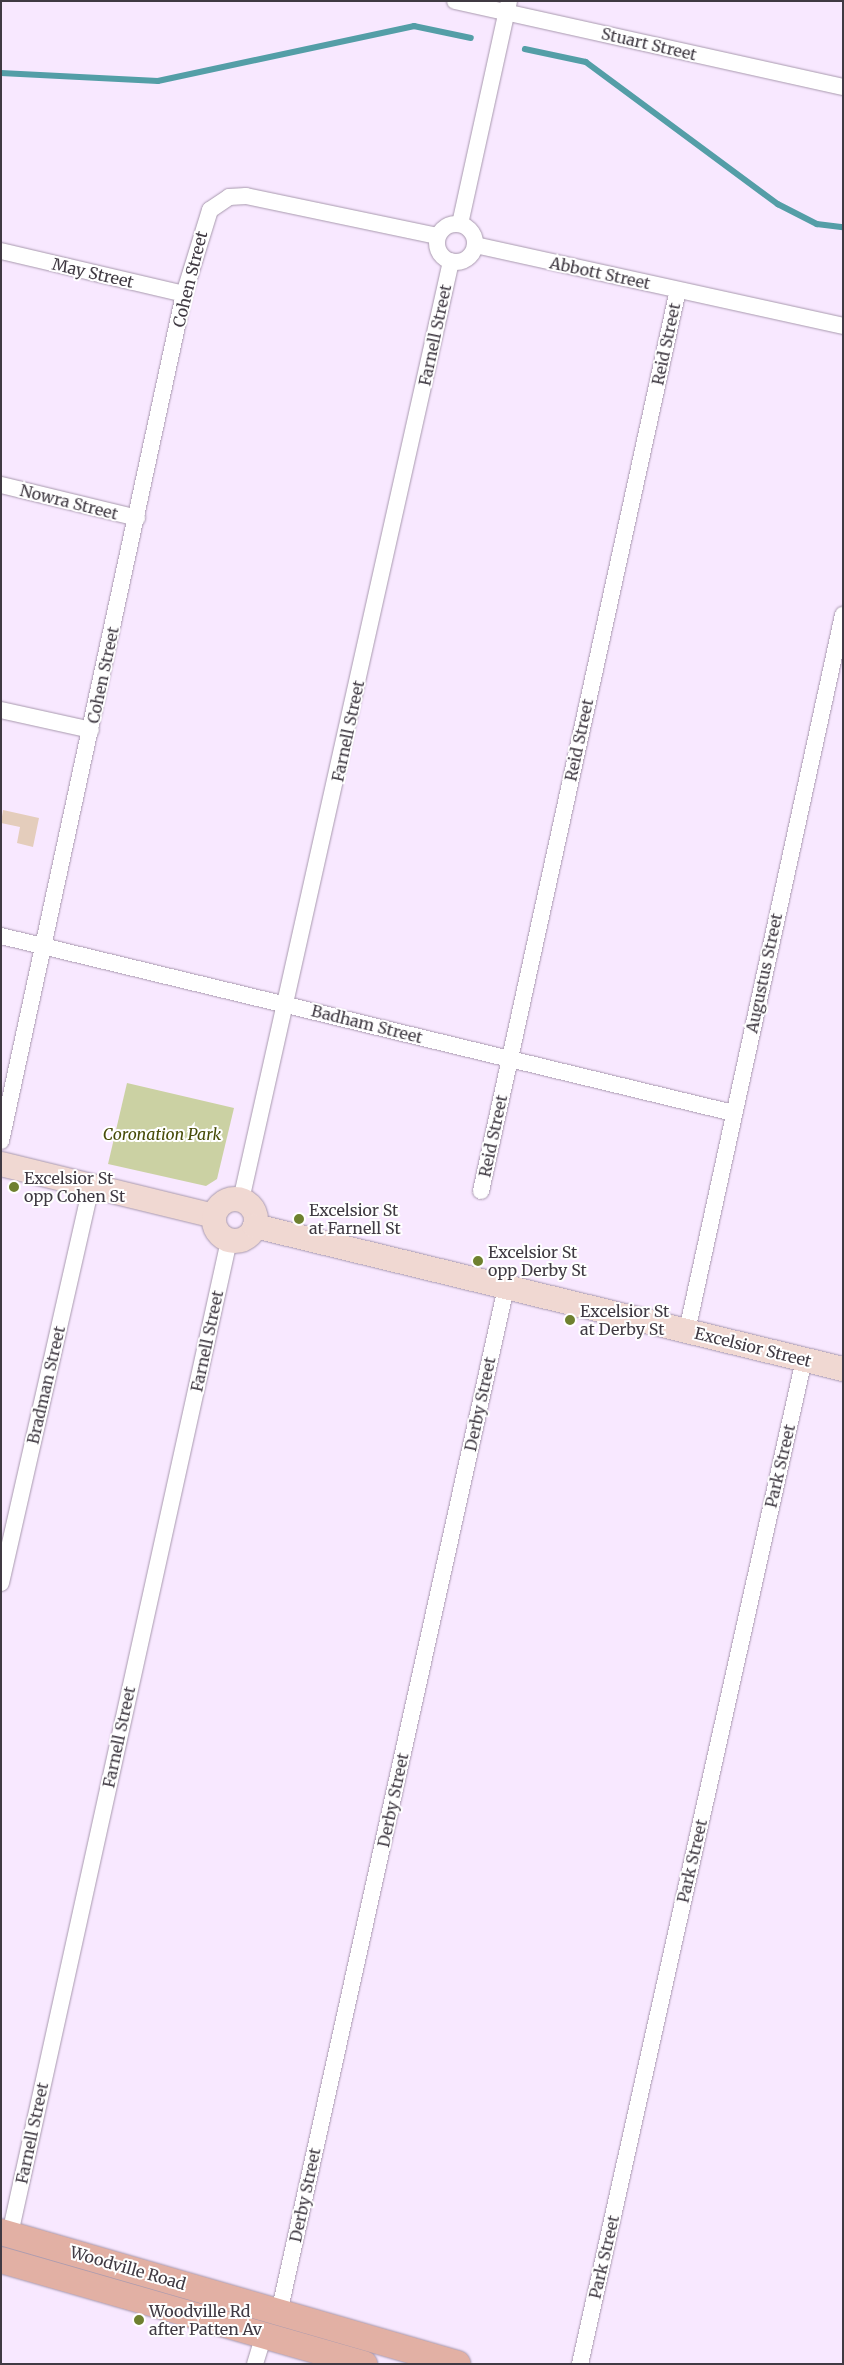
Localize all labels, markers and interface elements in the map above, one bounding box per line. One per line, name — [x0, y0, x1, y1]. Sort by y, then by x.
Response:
street label: Stuart Street — [599, 24, 699, 64]
street label: Cohen Street — [169, 229, 211, 329]
street label: Abbott Street — [548, 253, 652, 293]
street label: May Street — [50, 254, 136, 292]
street label: Farnell Street — [415, 282, 455, 388]
street label: Reid Street — [648, 301, 684, 387]
street label: Nowra Street — [18, 481, 120, 523]
street label: Cohen Street — [83, 625, 123, 725]
street label: Farnell Street — [328, 678, 368, 784]
street label: Reid Street — [561, 697, 597, 783]
street label: Augustus Street — [742, 911, 786, 1035]
street label: Badham Street — [309, 1001, 425, 1047]
street label: Reid Street — [475, 1093, 511, 1179]
park label: Coronation Park — [103, 1124, 221, 1144]
place label: Excelsior St opp Cohen St — [24, 1168, 125, 1206]
marker: Excelsior St opp Cohen St — [8, 1181, 20, 1193]
place label: Excelsior St at Farnell St — [309, 1200, 401, 1238]
marker: Excelsior St at Farnell St — [293, 1213, 305, 1225]
place label: Excelsior St opp Derby St — [488, 1242, 587, 1280]
marker: Excelsior St opp Derby St — [472, 1255, 484, 1267]
street label: Farnell Street — [187, 1288, 227, 1394]
place label: Excelsior St at Derby St — [580, 1301, 669, 1339]
marker: Excelsior St at Derby St — [564, 1314, 576, 1326]
street label: Excelsior Street — [693, 1323, 813, 1371]
street label: Bradman Street — [23, 1324, 69, 1446]
street label: Derby Street — [461, 1355, 499, 1453]
street label: Park Street — [761, 1422, 799, 1510]
street label: Farnell Street — [99, 1684, 139, 1790]
street label: Derby Street — [374, 1751, 412, 1849]
street label: Park Street — [673, 1817, 711, 1905]
street label: Farnell Street — [12, 2080, 52, 2186]
street label: Derby Street — [286, 2146, 324, 2244]
street label: Park Street — [585, 2213, 623, 2301]
street label: Woodville Road — [68, 2242, 188, 2294]
place label: Woodville Rd after Patten Av — [149, 2301, 262, 2339]
marker: Woodville Rd after Patten Av — [133, 2314, 145, 2326]

